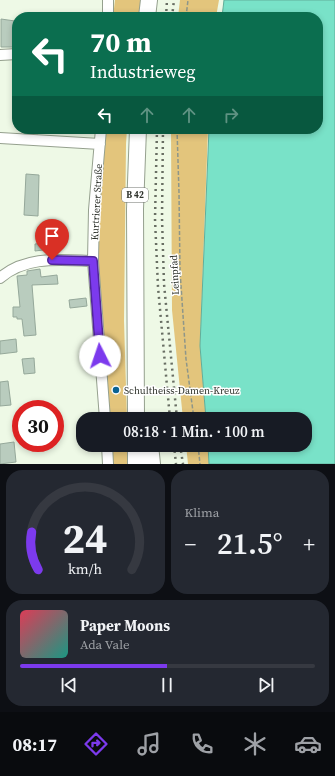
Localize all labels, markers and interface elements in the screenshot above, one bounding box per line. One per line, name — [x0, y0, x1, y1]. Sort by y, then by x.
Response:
text: 70 m — [90, 23, 152, 61]
icon: left — [24, 28, 76, 80]
text: Industrieweg — [90, 59, 196, 84]
icon: left — [94, 104, 116, 126]
icon: ahead — [136, 104, 158, 126]
icon: ahead — [178, 104, 200, 126]
icon: right — [220, 104, 242, 126]
street label: Kurtrierer Straße — [88, 163, 105, 241]
road number: B 42 — [122, 188, 148, 202]
pin — [35, 219, 69, 260]
icon: arrive — [41, 225, 63, 247]
street label: Leinpfad — [167, 254, 182, 295]
position arrow — [79, 335, 121, 377]
place label: Schultheiss-Damen-Kreuz — [124, 384, 240, 397]
marker: Schultheiss-Damen-Kreuz — [111, 385, 121, 395]
speed limit sign: 30 — [12, 400, 64, 452]
text: 08:18 · 1 Min. · 100 m — [123, 421, 265, 442]
text: Klima — [185, 504, 219, 521]
text: 24 — [63, 510, 108, 567]
text: 21.5° — [217, 523, 283, 564]
text: − — [185, 529, 196, 559]
text: + — [303, 529, 315, 559]
text: km/h — [68, 559, 103, 579]
text: Paper Moons — [80, 615, 170, 636]
text: Ada Vale — [80, 636, 130, 653]
icon: previous — [58, 674, 80, 696]
icon: pause — [156, 674, 178, 696]
icon: next — [255, 674, 277, 696]
icon: directions — [82, 730, 110, 758]
icon: music — [135, 730, 163, 758]
icon: phone — [188, 730, 216, 758]
icon: climate — [241, 730, 269, 758]
icon: car — [294, 730, 322, 758]
text: 08:17 — [13, 732, 57, 757]

